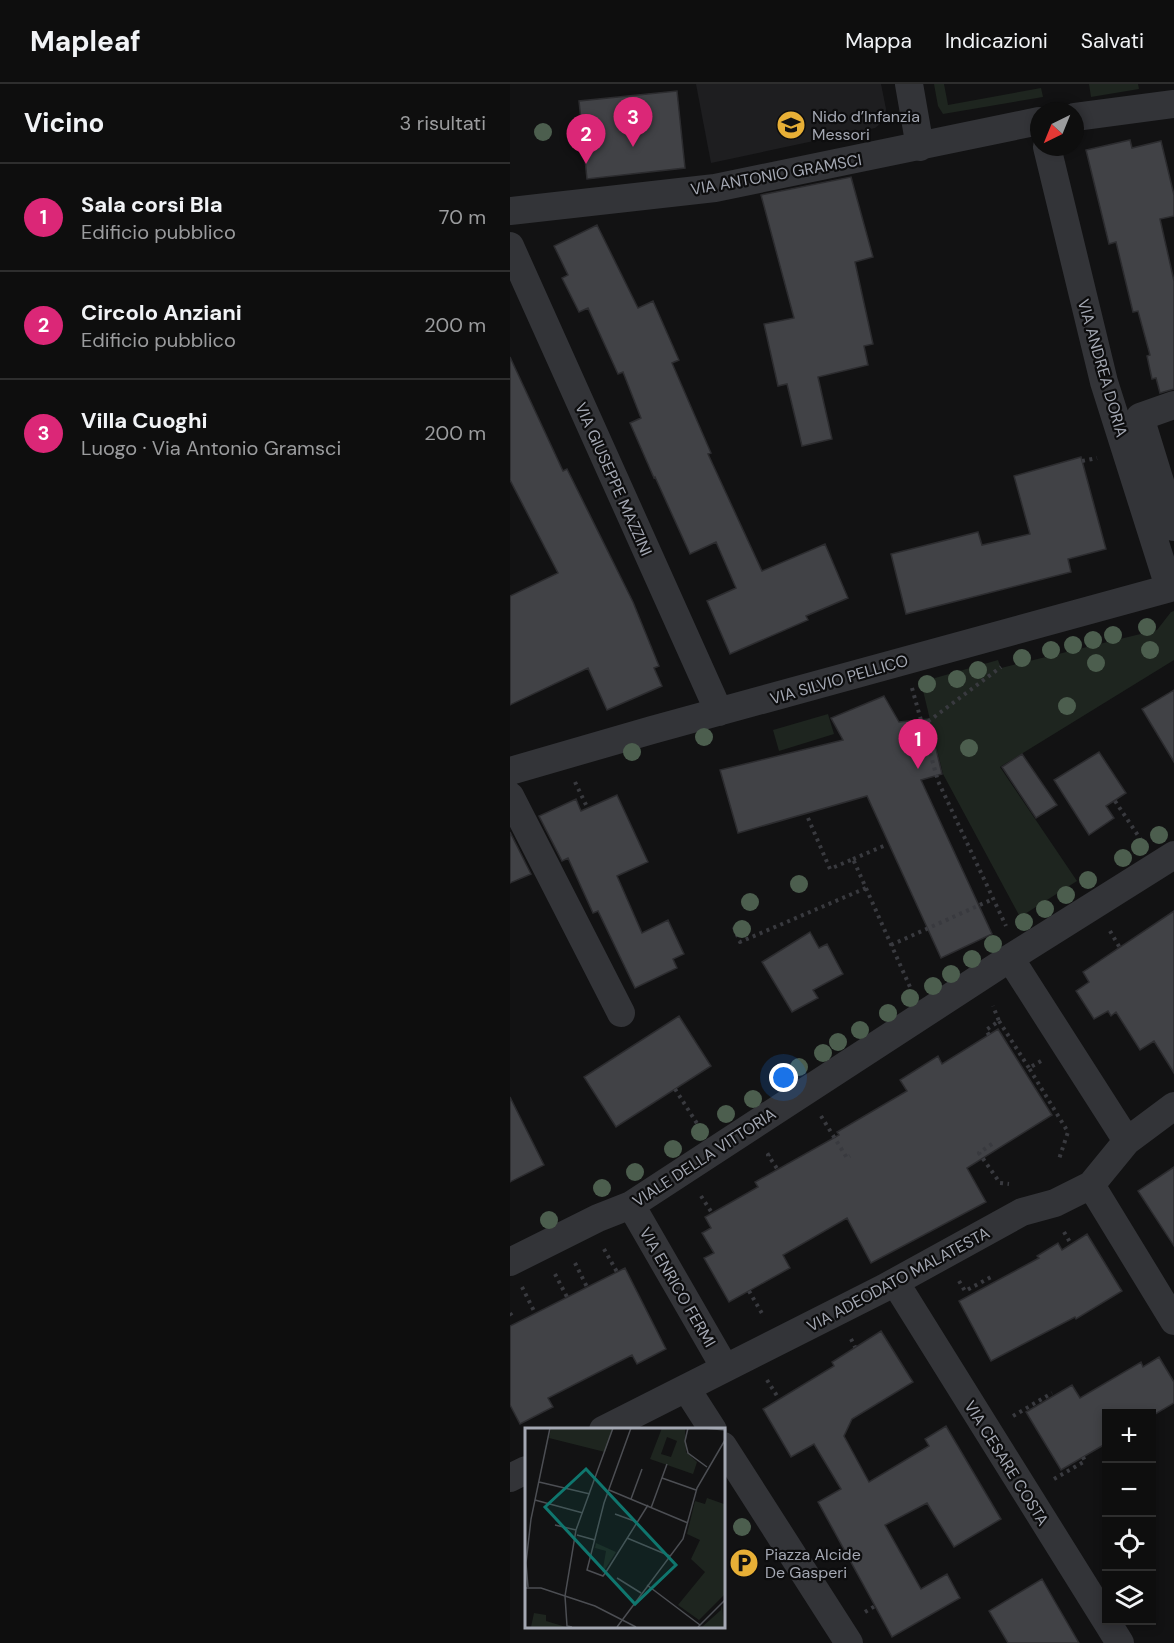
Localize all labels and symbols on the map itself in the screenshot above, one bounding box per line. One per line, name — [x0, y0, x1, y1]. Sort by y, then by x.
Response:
pin: 3 — [614, 98, 652, 147]
north arrow — [1030, 102, 1084, 156]
place label: Nido d’Infanzia Messori — [812, 106, 920, 145]
school or university icon: Nido d’Infanzia Messori — [775, 109, 807, 141]
pin: 2 — [566, 115, 606, 164]
street label: VIA ANTONIO GRAMSCI — [689, 149, 863, 200]
street label: VIA ANDREA DORIA — [1073, 297, 1132, 440]
street label: VIA GIUSEPPE MAZZINI — [570, 399, 657, 559]
street label: VIA SILVIO PELLICO — [768, 650, 911, 709]
pin: 1 — [898, 720, 938, 769]
your location — [769, 1063, 798, 1092]
street label: VIALE DELLA VITTORIA — [629, 1103, 780, 1212]
street label: VIA ADEODATO MALATESTA — [803, 1222, 994, 1337]
street label: VIA ENRICO FERMI — [635, 1224, 720, 1351]
street label: VIA CESARE COSTA — [960, 1397, 1054, 1530]
inset map — [525, 1428, 724, 1628]
place label: Piazza Alcide De Gasperi — [765, 1544, 861, 1583]
parking icon: Piazza Alcide De Gasperi — [728, 1547, 760, 1579]

